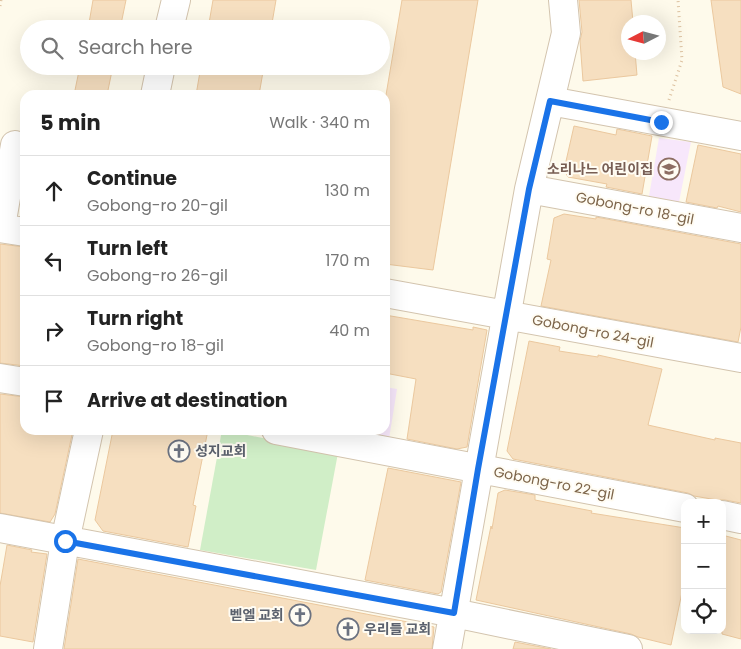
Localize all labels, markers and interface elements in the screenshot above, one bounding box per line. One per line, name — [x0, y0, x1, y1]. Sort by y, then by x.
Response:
north arrow — [621, 15, 666, 60]
search box — [20, 20, 390, 75]
icon: search — [38, 34, 66, 62]
text: Search here — [78, 34, 192, 61]
text: 5 min — [40, 108, 101, 137]
text: Walk · 340 m — [269, 111, 370, 134]
route end — [650, 111, 673, 134]
school or university icon: 소리나느 어린이집 — [657, 157, 681, 181]
place label: 소리나느 어린이집 — [547, 159, 653, 179]
text: Continue — [87, 165, 177, 192]
icon: ahead — [40, 177, 68, 205]
text: 130 m — [325, 179, 370, 202]
street label: Gobong-ro 18-gil — [574, 187, 696, 229]
text: Gobong-ro 20-gil — [87, 194, 228, 217]
text: Turn left — [87, 235, 168, 262]
icon: left — [40, 247, 68, 275]
text: 170 m — [325, 249, 370, 272]
text: Gobong-ro 26-gil — [87, 264, 228, 287]
text: Turn right — [87, 305, 183, 332]
street label: Gobong-ro 24-gil — [531, 309, 655, 353]
icon: right — [40, 317, 68, 345]
text: 40 m — [329, 319, 370, 342]
text: Gobong-ro 18-gil — [87, 334, 224, 357]
icon: arrive — [40, 387, 68, 415]
text: Arrive at destination — [87, 387, 288, 414]
church icon: 성지교회 — [167, 439, 191, 463]
place label: 성지교회 — [195, 441, 247, 461]
street label: Gobong-ro 22-gil — [492, 461, 616, 505]
map controls — [681, 499, 726, 634]
button: + — [681, 499, 726, 544]
route start — [54, 530, 77, 553]
button: − — [681, 544, 726, 589]
button: locate — [681, 589, 726, 634]
church icon: 벧엘 교회 — [288, 603, 312, 627]
place label: 벧엘 교회 — [230, 605, 284, 625]
church icon: 우리들 교회 — [336, 617, 360, 641]
place label: 우리들 교회 — [364, 619, 431, 639]

